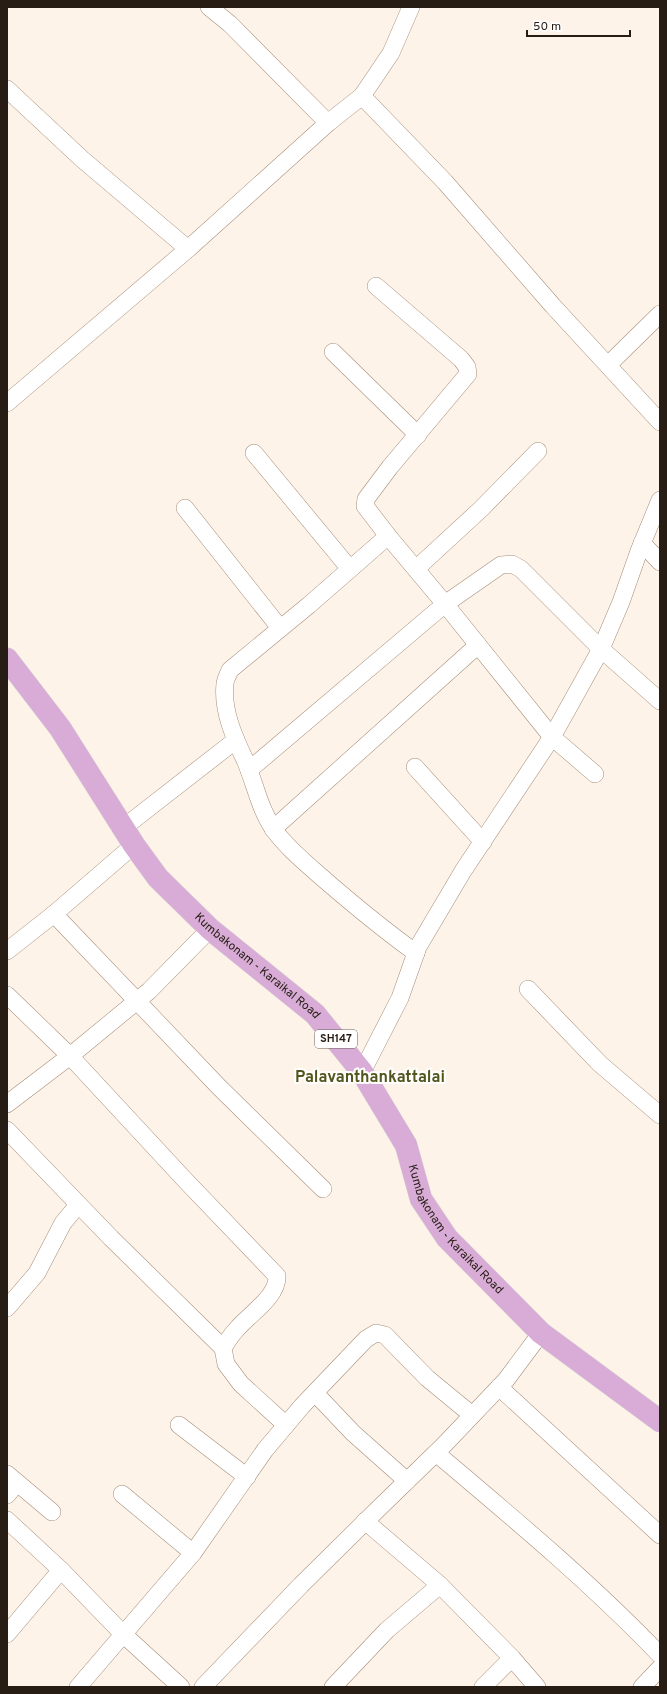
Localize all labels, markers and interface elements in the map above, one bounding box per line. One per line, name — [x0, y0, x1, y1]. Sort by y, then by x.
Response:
scale bar — [527, 12, 630, 38]
text: 50 m — [533, 19, 561, 35]
street label: Kumbakonam - Karaikal Road — [190, 910, 324, 1022]
road number: SH147 — [315, 1030, 357, 1048]
district label: Palavanthankattalai — [295, 1068, 445, 1088]
street label: Kumbakonam - Karaikal Road — [404, 1163, 506, 1298]

